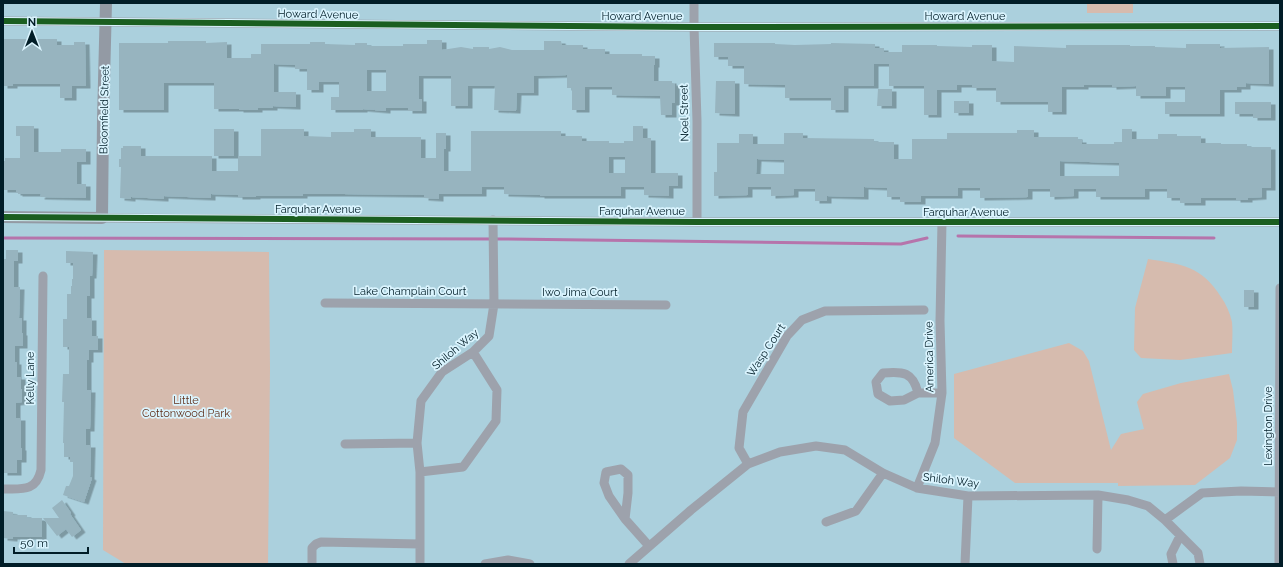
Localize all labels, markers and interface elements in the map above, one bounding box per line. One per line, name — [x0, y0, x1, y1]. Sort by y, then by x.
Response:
street label: Howard Avenue — [277, 7, 359, 22]
street label: Howard Avenue — [602, 10, 683, 23]
street label: Howard Avenue — [925, 10, 1006, 23]
north arrow — [12, 12, 52, 52]
text: N — [28, 16, 36, 29]
street label: Bloomfield Street — [97, 65, 112, 154]
street label: Noel Street — [677, 84, 691, 142]
street label: Farquhar Avenue — [275, 203, 361, 216]
street label: Farquhar Avenue — [599, 205, 685, 218]
street label: Farquhar Avenue — [923, 206, 1009, 219]
street label: Lake Champlain Court — [354, 285, 467, 298]
street label: Iwo Jima Court — [542, 286, 618, 299]
street label: Wasp Court — [745, 321, 788, 379]
street label: America Drive — [922, 321, 937, 393]
street label: Shiloh Way — [429, 326, 481, 373]
street label: Kelly Lane — [24, 351, 37, 404]
street label: Lexington Drive — [1262, 386, 1275, 466]
park label: Little Cottonwood Park — [142, 394, 230, 420]
street label: Shiloh Way — [922, 471, 980, 490]
scale bar — [14, 529, 88, 555]
text: 50 m — [20, 536, 48, 550]

